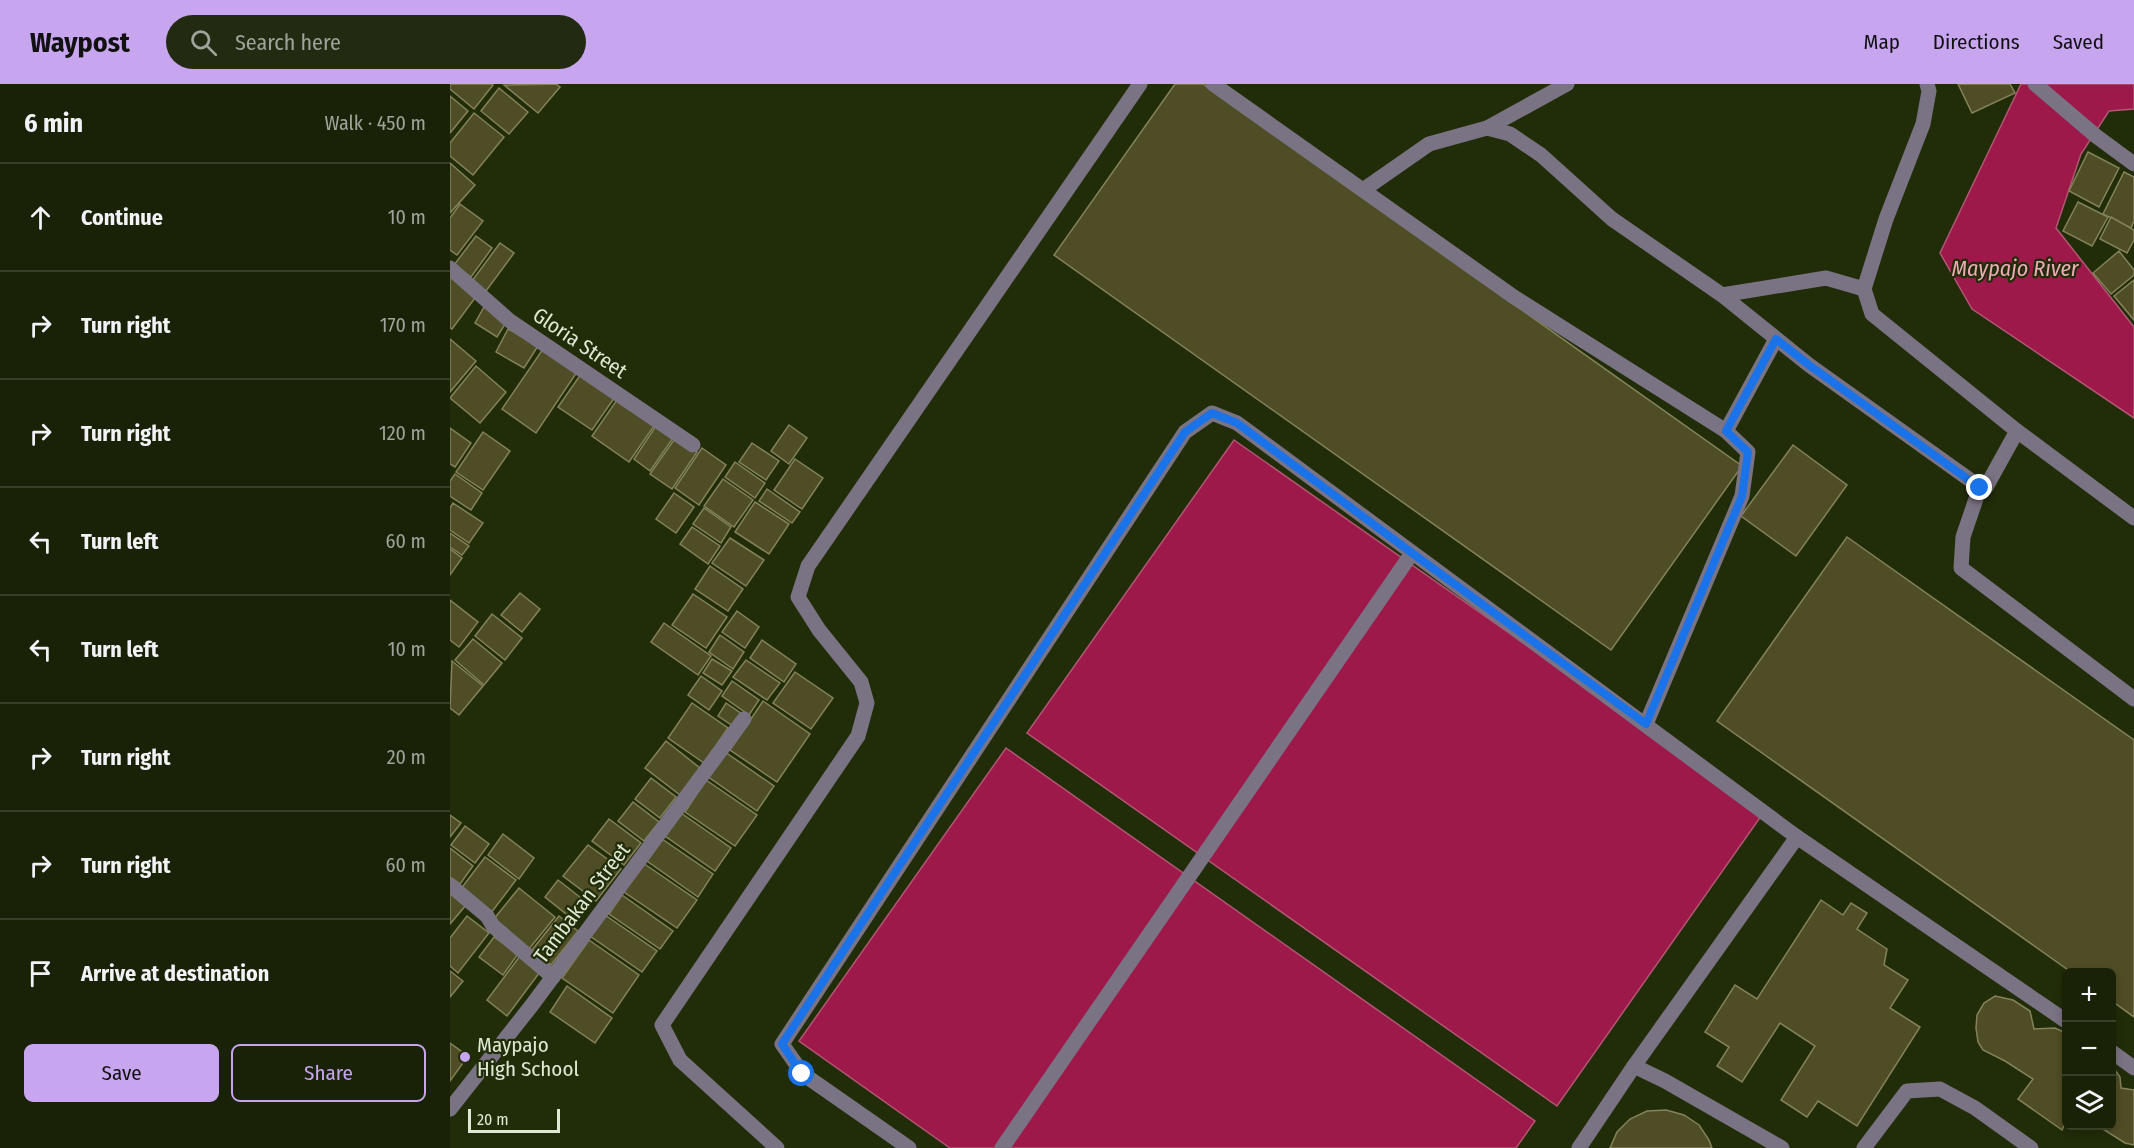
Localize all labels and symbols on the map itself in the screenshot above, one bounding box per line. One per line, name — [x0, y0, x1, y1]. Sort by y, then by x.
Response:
water label: Maypajo River — [1952, 255, 2080, 282]
street label: Gloria Street — [528, 302, 632, 384]
route end — [1966, 474, 1992, 500]
street label: Tambakan Street — [528, 838, 636, 968]
place label: Maypajo High School — [477, 1032, 579, 1082]
marker: Maypajo High School — [458, 1050, 472, 1064]
route start — [788, 1060, 814, 1086]
scale bar — [468, 1106, 560, 1134]

